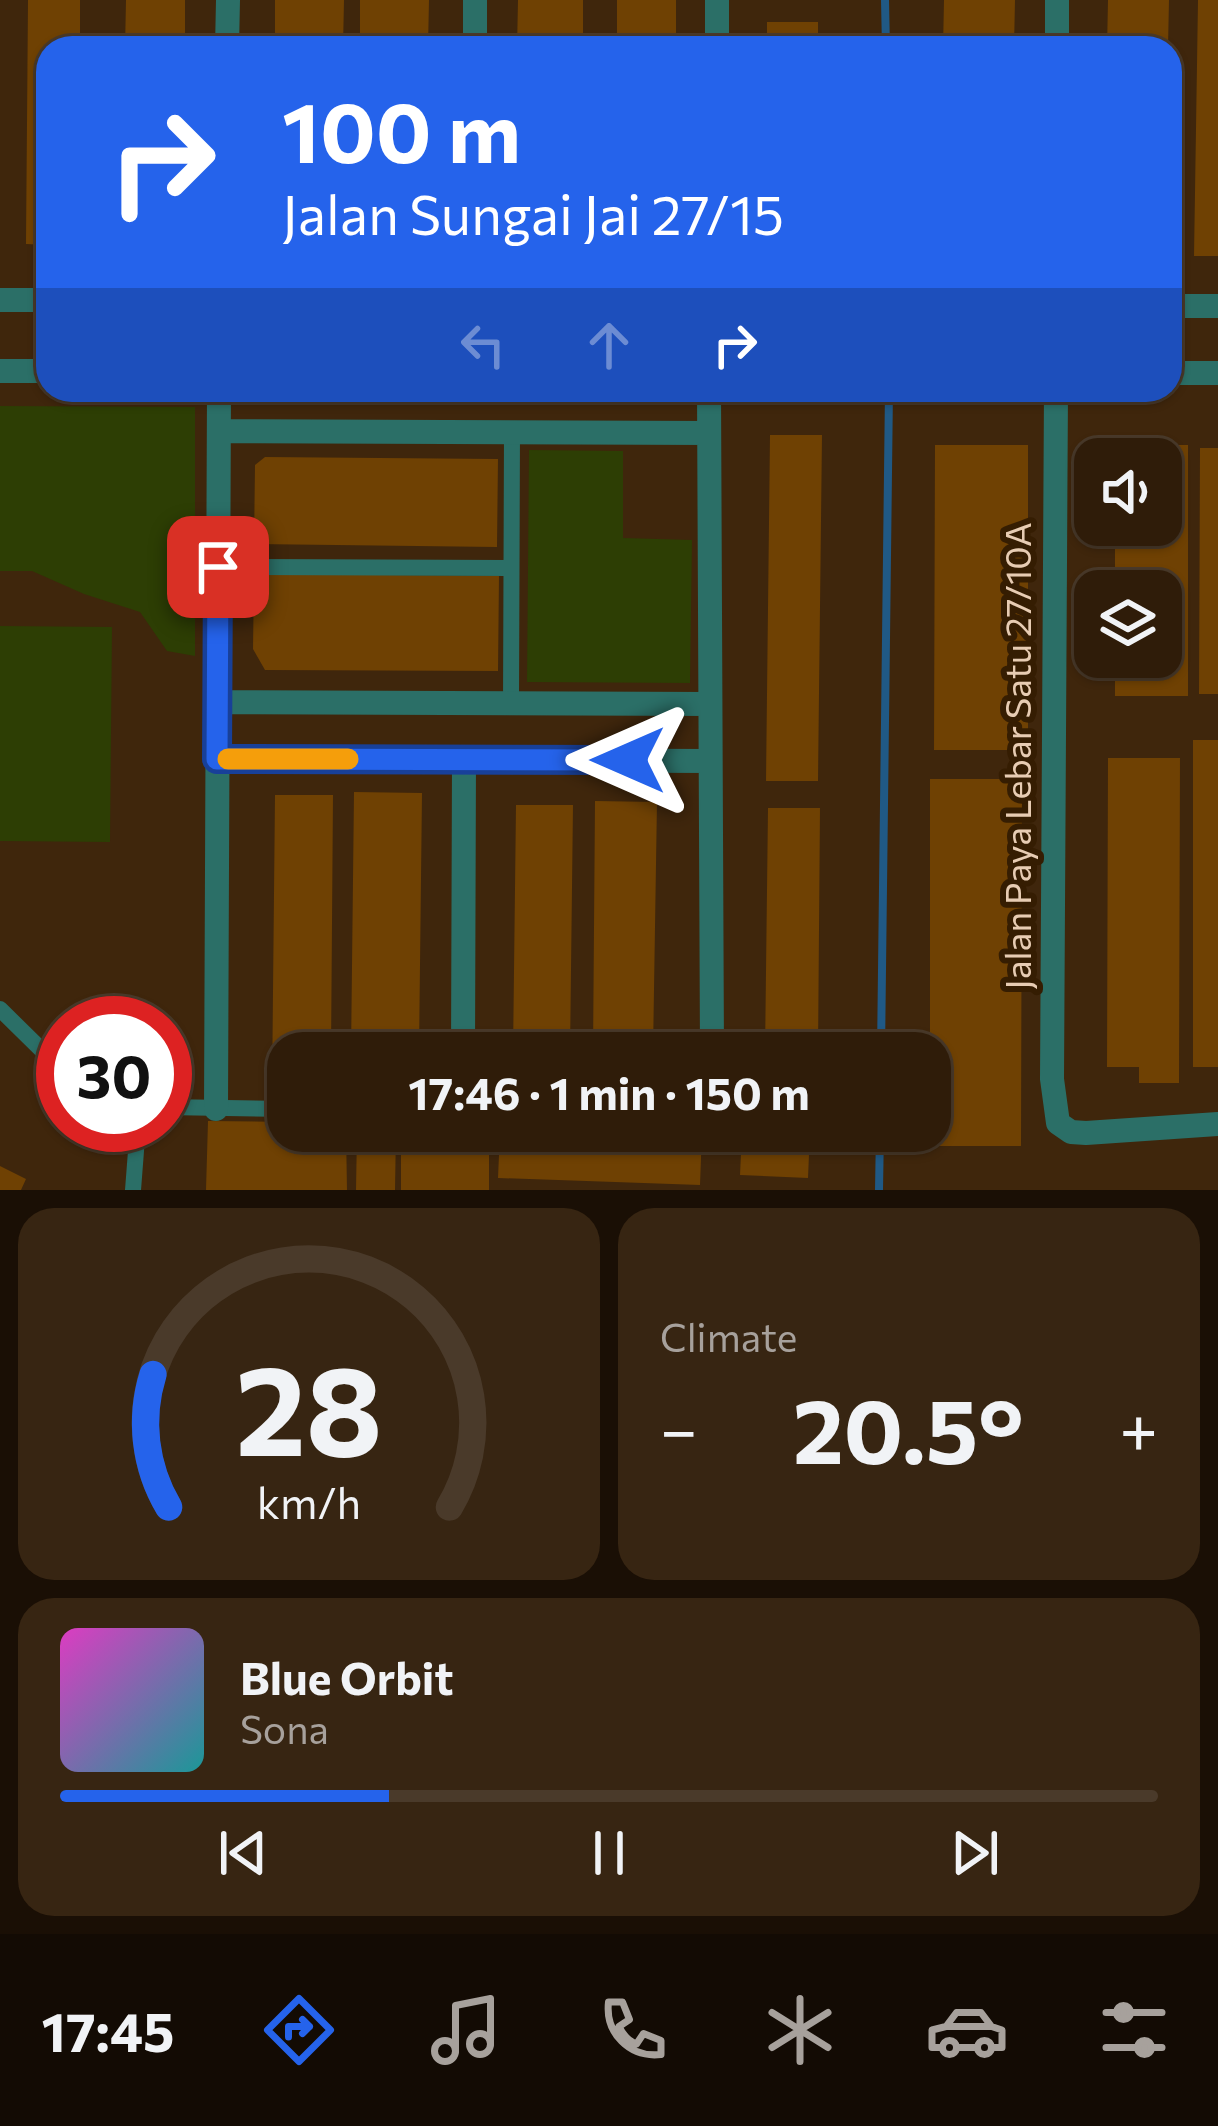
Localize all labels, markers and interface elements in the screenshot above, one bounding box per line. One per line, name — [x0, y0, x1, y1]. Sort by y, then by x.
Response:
text: 100 m — [282, 78, 521, 180]
icon: right — [84, 84, 240, 240]
text: Jalan Sungai Jai 27/15 — [282, 180, 784, 246]
icon: left — [450, 312, 516, 378]
icon: ahead — [576, 312, 642, 378]
icon: right — [702, 312, 768, 378]
map controls — [1074, 438, 1182, 678]
button: sound — [1074, 438, 1182, 546]
pin — [167, 516, 269, 618]
street label: Jalan Paya Lebar Satu 27/10A — [994, 522, 1038, 990]
icon: arrive — [185, 534, 251, 600]
button: layers — [1074, 570, 1182, 678]
position arrow — [565, 697, 691, 823]
speed limit sign: 30 — [36, 996, 192, 1152]
text: 17:46 · 1 min · 150 m — [408, 1064, 810, 1119]
text: Climate — [660, 1312, 797, 1360]
text: 28 — [235, 1329, 383, 1482]
text: 20.5° — [793, 1372, 1024, 1483]
text: − — [660, 1387, 698, 1468]
text: + — [1119, 1387, 1158, 1468]
text: km/h — [257, 1475, 361, 1528]
text: Blue Orbit — [240, 1649, 453, 1704]
text: Sona — [240, 1704, 329, 1752]
icon: previous — [210, 1820, 276, 1886]
icon: pause — [576, 1820, 642, 1886]
icon: next — [942, 1820, 1008, 1886]
icon: directions — [257, 1988, 341, 2072]
icon: music — [424, 1988, 508, 2072]
icon: phone — [591, 1988, 675, 2072]
icon: climate — [758, 1988, 842, 2072]
icon: car — [925, 1988, 1009, 2072]
icon: filters — [1092, 1988, 1176, 2072]
text: 17:45 — [41, 1997, 175, 2063]

